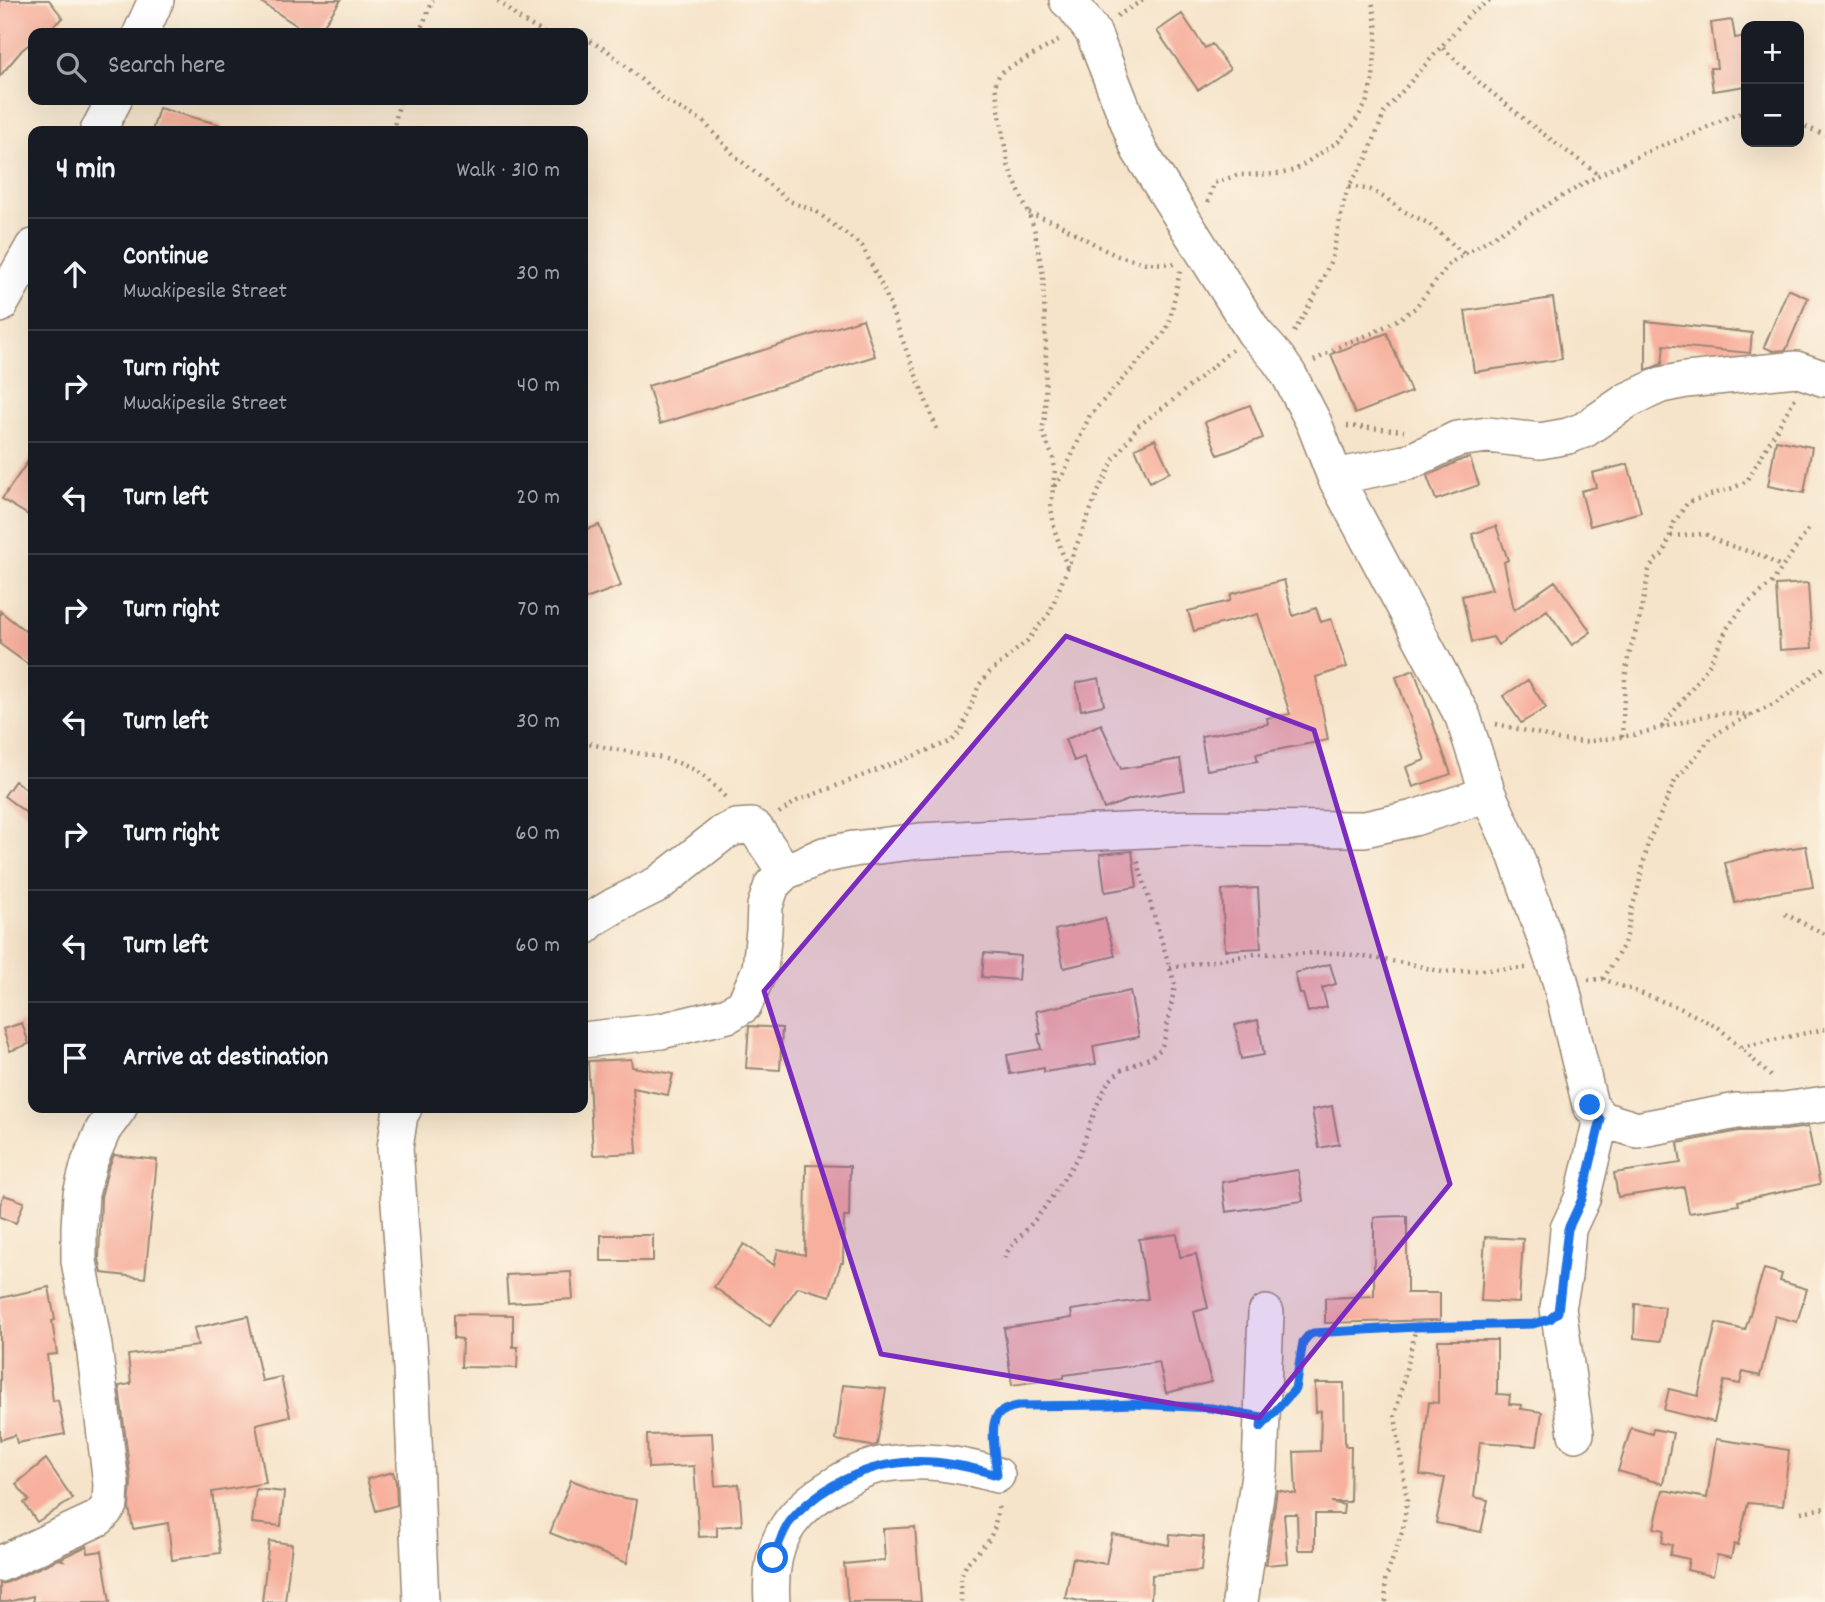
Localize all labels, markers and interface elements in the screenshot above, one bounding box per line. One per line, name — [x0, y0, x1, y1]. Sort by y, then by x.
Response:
map controls — [1741, 21, 1804, 147]
button: + — [1741, 21, 1804, 84]
search box — [28, 28, 588, 105]
icon: search — [52, 48, 90, 86]
text: Search here — [108, 48, 226, 85]
button: − — [1741, 84, 1804, 147]
text: 4 min — [56, 150, 115, 193]
text: Walk · 310 m — [456, 155, 560, 188]
text: Continue — [123, 239, 208, 276]
icon: ahead — [56, 255, 94, 293]
text: 30 m — [516, 258, 560, 291]
text: Mwakipesile Street — [123, 276, 287, 309]
text: Turn right — [123, 351, 220, 388]
icon: right — [56, 367, 94, 405]
text: 40 m — [517, 370, 560, 403]
text: Mwakipesile Street — [123, 388, 287, 421]
icon: left — [56, 479, 94, 517]
text: Turn left — [123, 480, 209, 517]
text: 20 m — [516, 482, 560, 515]
icon: right — [56, 591, 94, 629]
text: Turn right — [123, 592, 220, 629]
text: 70 m — [518, 594, 560, 627]
icon: left — [56, 703, 94, 741]
text: Turn left — [123, 704, 209, 741]
text: 30 m — [516, 706, 560, 739]
icon: right — [56, 815, 94, 853]
text: Turn right — [123, 816, 220, 853]
text: 60 m — [515, 818, 560, 851]
icon: left — [56, 927, 94, 965]
text: Turn left — [123, 928, 209, 965]
text: 60 m — [515, 930, 560, 963]
icon: arrive — [56, 1039, 94, 1077]
text: Arrive at destination — [123, 1040, 328, 1077]
route end — [1574, 1089, 1605, 1120]
route start — [757, 1542, 788, 1573]

